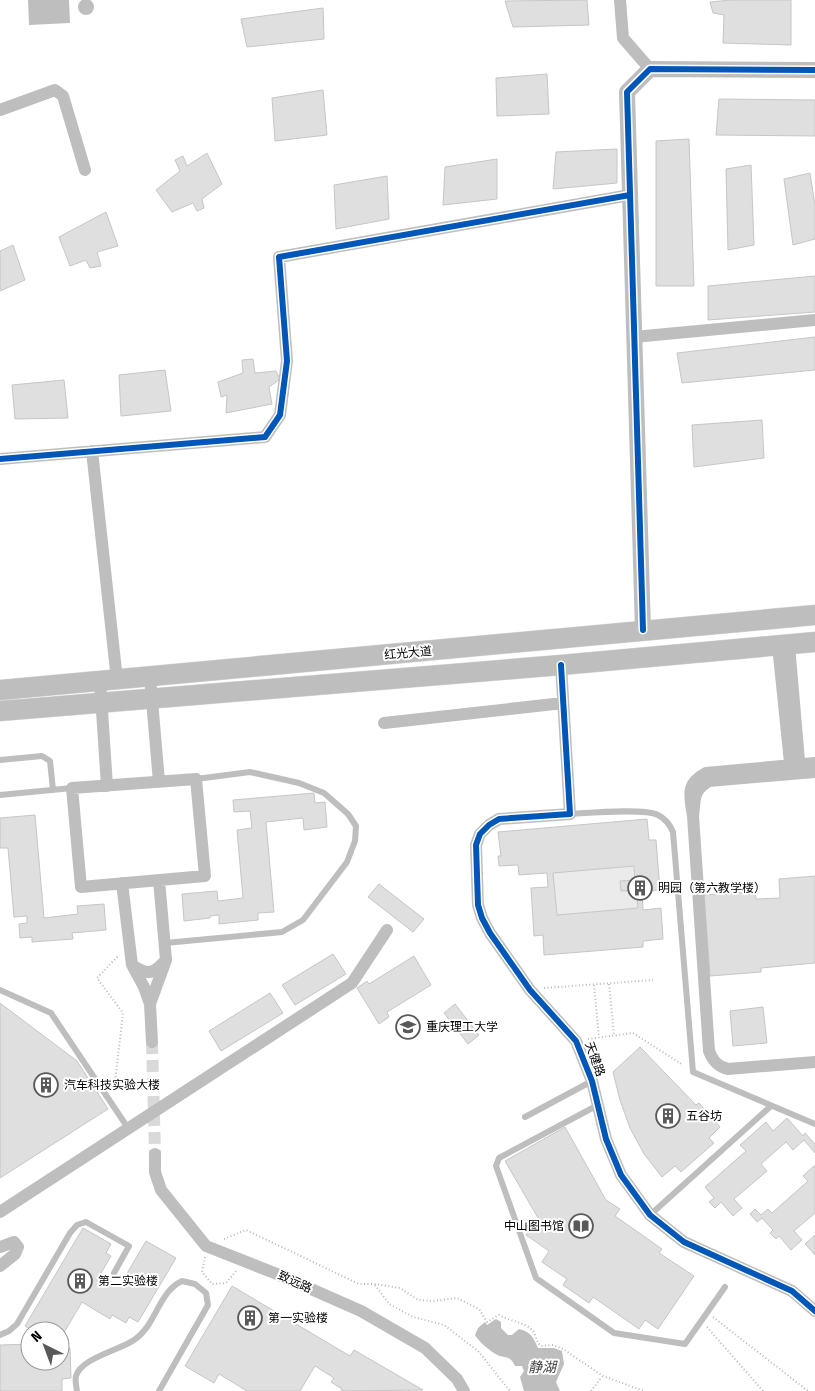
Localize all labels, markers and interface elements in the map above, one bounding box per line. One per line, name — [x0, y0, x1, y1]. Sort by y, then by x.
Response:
street label: 红光大道 — [383, 644, 433, 662]
building icon: 明园（第六教学楼） — [627, 875, 653, 901]
place label: 明园（第六教学楼） — [658, 881, 766, 895]
school or university icon: 重庆理工大学 — [395, 1014, 421, 1040]
place label: 重庆理工大学 — [426, 1020, 498, 1034]
street label: 天健路 — [582, 1040, 608, 1078]
building icon: 汽车科技实验大楼 — [33, 1072, 59, 1098]
place label: 汽车科技实验大楼 — [64, 1078, 160, 1092]
building icon: 五谷坊 — [655, 1103, 681, 1129]
place label: 五谷坊 — [686, 1109, 722, 1123]
library icon: 中山图书馆 — [568, 1213, 594, 1239]
place label: 中山图书馆 — [504, 1219, 564, 1233]
building icon: 第二实验楼 — [67, 1268, 93, 1294]
street label: 致远路 — [276, 1268, 314, 1296]
place label: 第二实验楼 — [98, 1274, 158, 1288]
building icon: 第一实验楼 — [237, 1305, 263, 1331]
place label: 第一实验楼 — [268, 1311, 328, 1325]
north arrow — [20, 1321, 70, 1371]
text: N — [28, 1328, 45, 1346]
water label: 静湖 — [528, 1359, 558, 1376]

